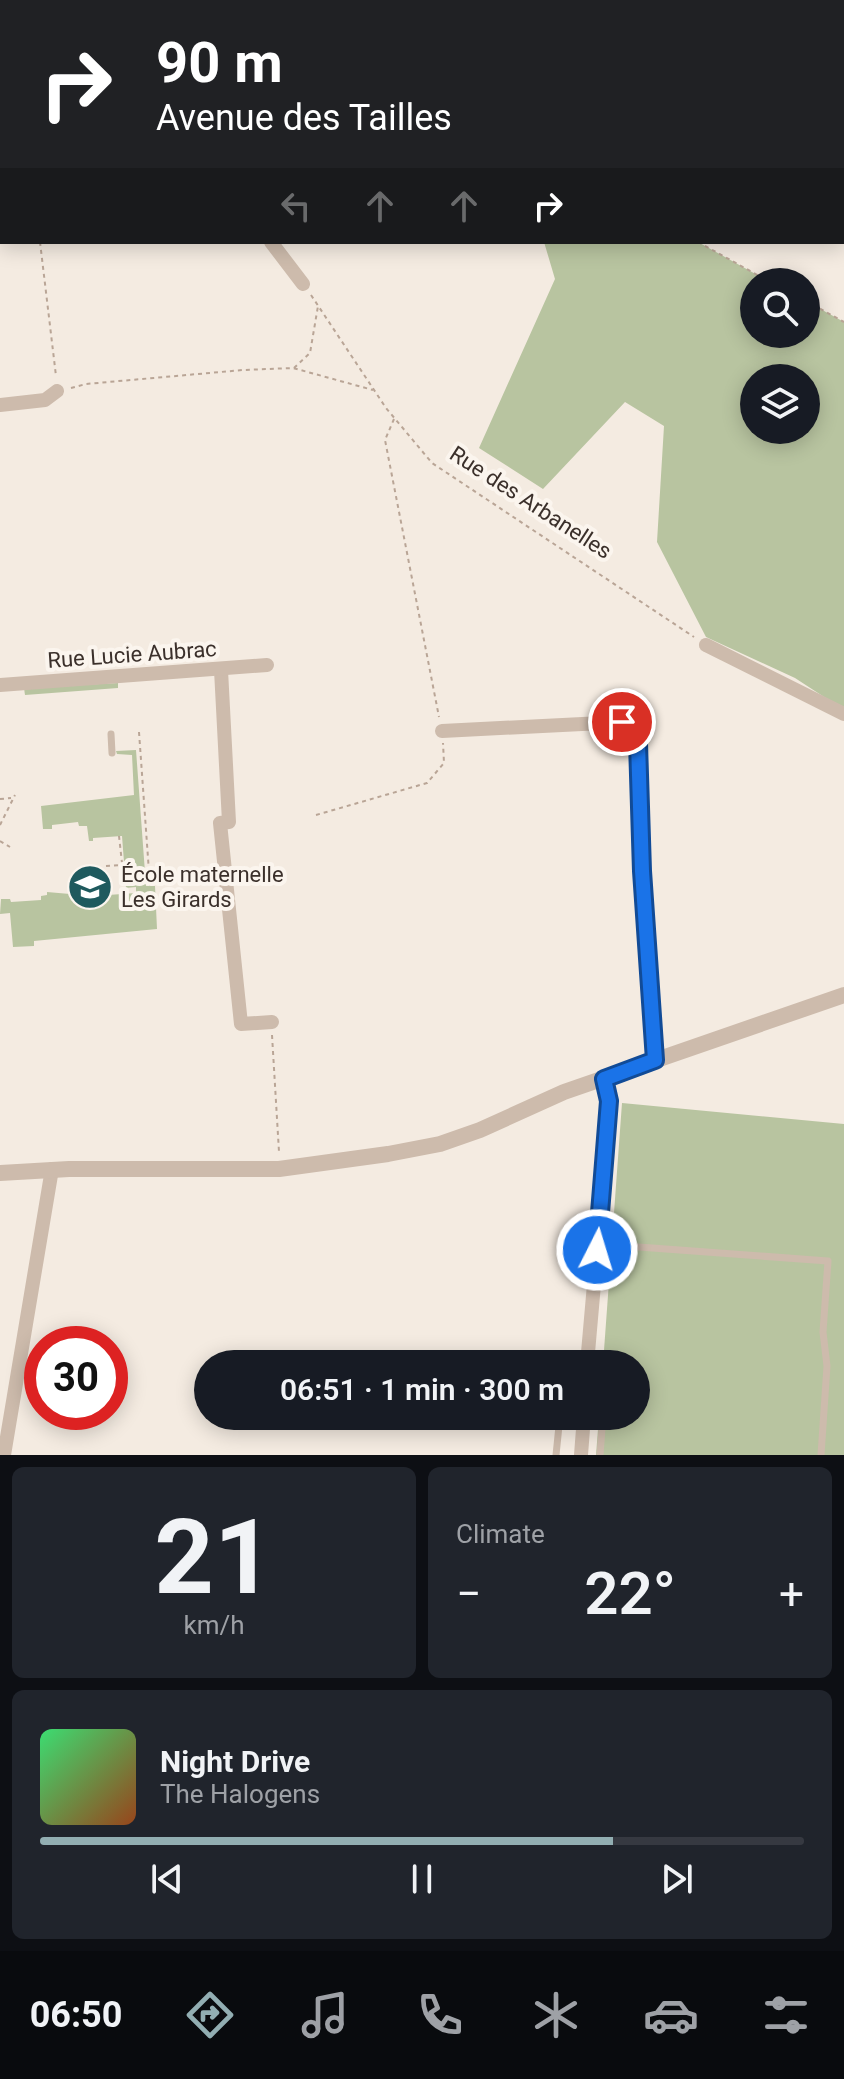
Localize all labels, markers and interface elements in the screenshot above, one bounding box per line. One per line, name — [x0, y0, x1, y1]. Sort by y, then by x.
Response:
text: 90 m — [156, 30, 283, 96]
icon: right — [24, 32, 128, 136]
text: Avenue des Tailles — [156, 97, 452, 139]
icon: left — [274, 184, 318, 228]
icon: ahead — [358, 184, 402, 228]
icon: ahead — [442, 184, 486, 228]
icon: right — [526, 184, 570, 228]
map controls — [740, 268, 820, 444]
button: search — [740, 268, 820, 348]
button: layers — [740, 364, 820, 444]
street label: Rue des Arbanelles — [445, 441, 616, 564]
street label: Rue Lucie Aubrac — [47, 636, 217, 673]
pin — [588, 688, 656, 756]
icon: arrive — [600, 700, 644, 744]
place label: École maternelle Les Girards — [121, 862, 284, 912]
school or university icon: École maternelle Les Girards — [66, 863, 114, 911]
position arrow — [555, 1208, 639, 1292]
speed limit sign: 30 — [24, 1326, 128, 1430]
text: 06:51 · 1 min · 300 m — [280, 1372, 564, 1407]
text: 21 — [154, 1497, 274, 1618]
text: Climate — [456, 1519, 545, 1549]
text: 22° — [584, 1558, 676, 1629]
text: − — [456, 1568, 481, 1620]
text: + — [779, 1568, 804, 1620]
text: km/h — [183, 1610, 245, 1640]
text: Night Drive — [160, 1744, 310, 1779]
text: The Halogens — [160, 1779, 320, 1809]
icon: previous — [145, 1857, 189, 1901]
icon: pause — [400, 1857, 444, 1901]
icon: next — [655, 1857, 699, 1901]
icon: directions — [182, 1987, 238, 2043]
icon: music — [297, 1987, 353, 2043]
icon: phone — [412, 1987, 468, 2043]
icon: climate — [528, 1987, 584, 2043]
icon: car — [643, 1987, 699, 2043]
icon: filters — [758, 1987, 814, 2043]
text: 06:50 — [30, 1994, 122, 2036]

